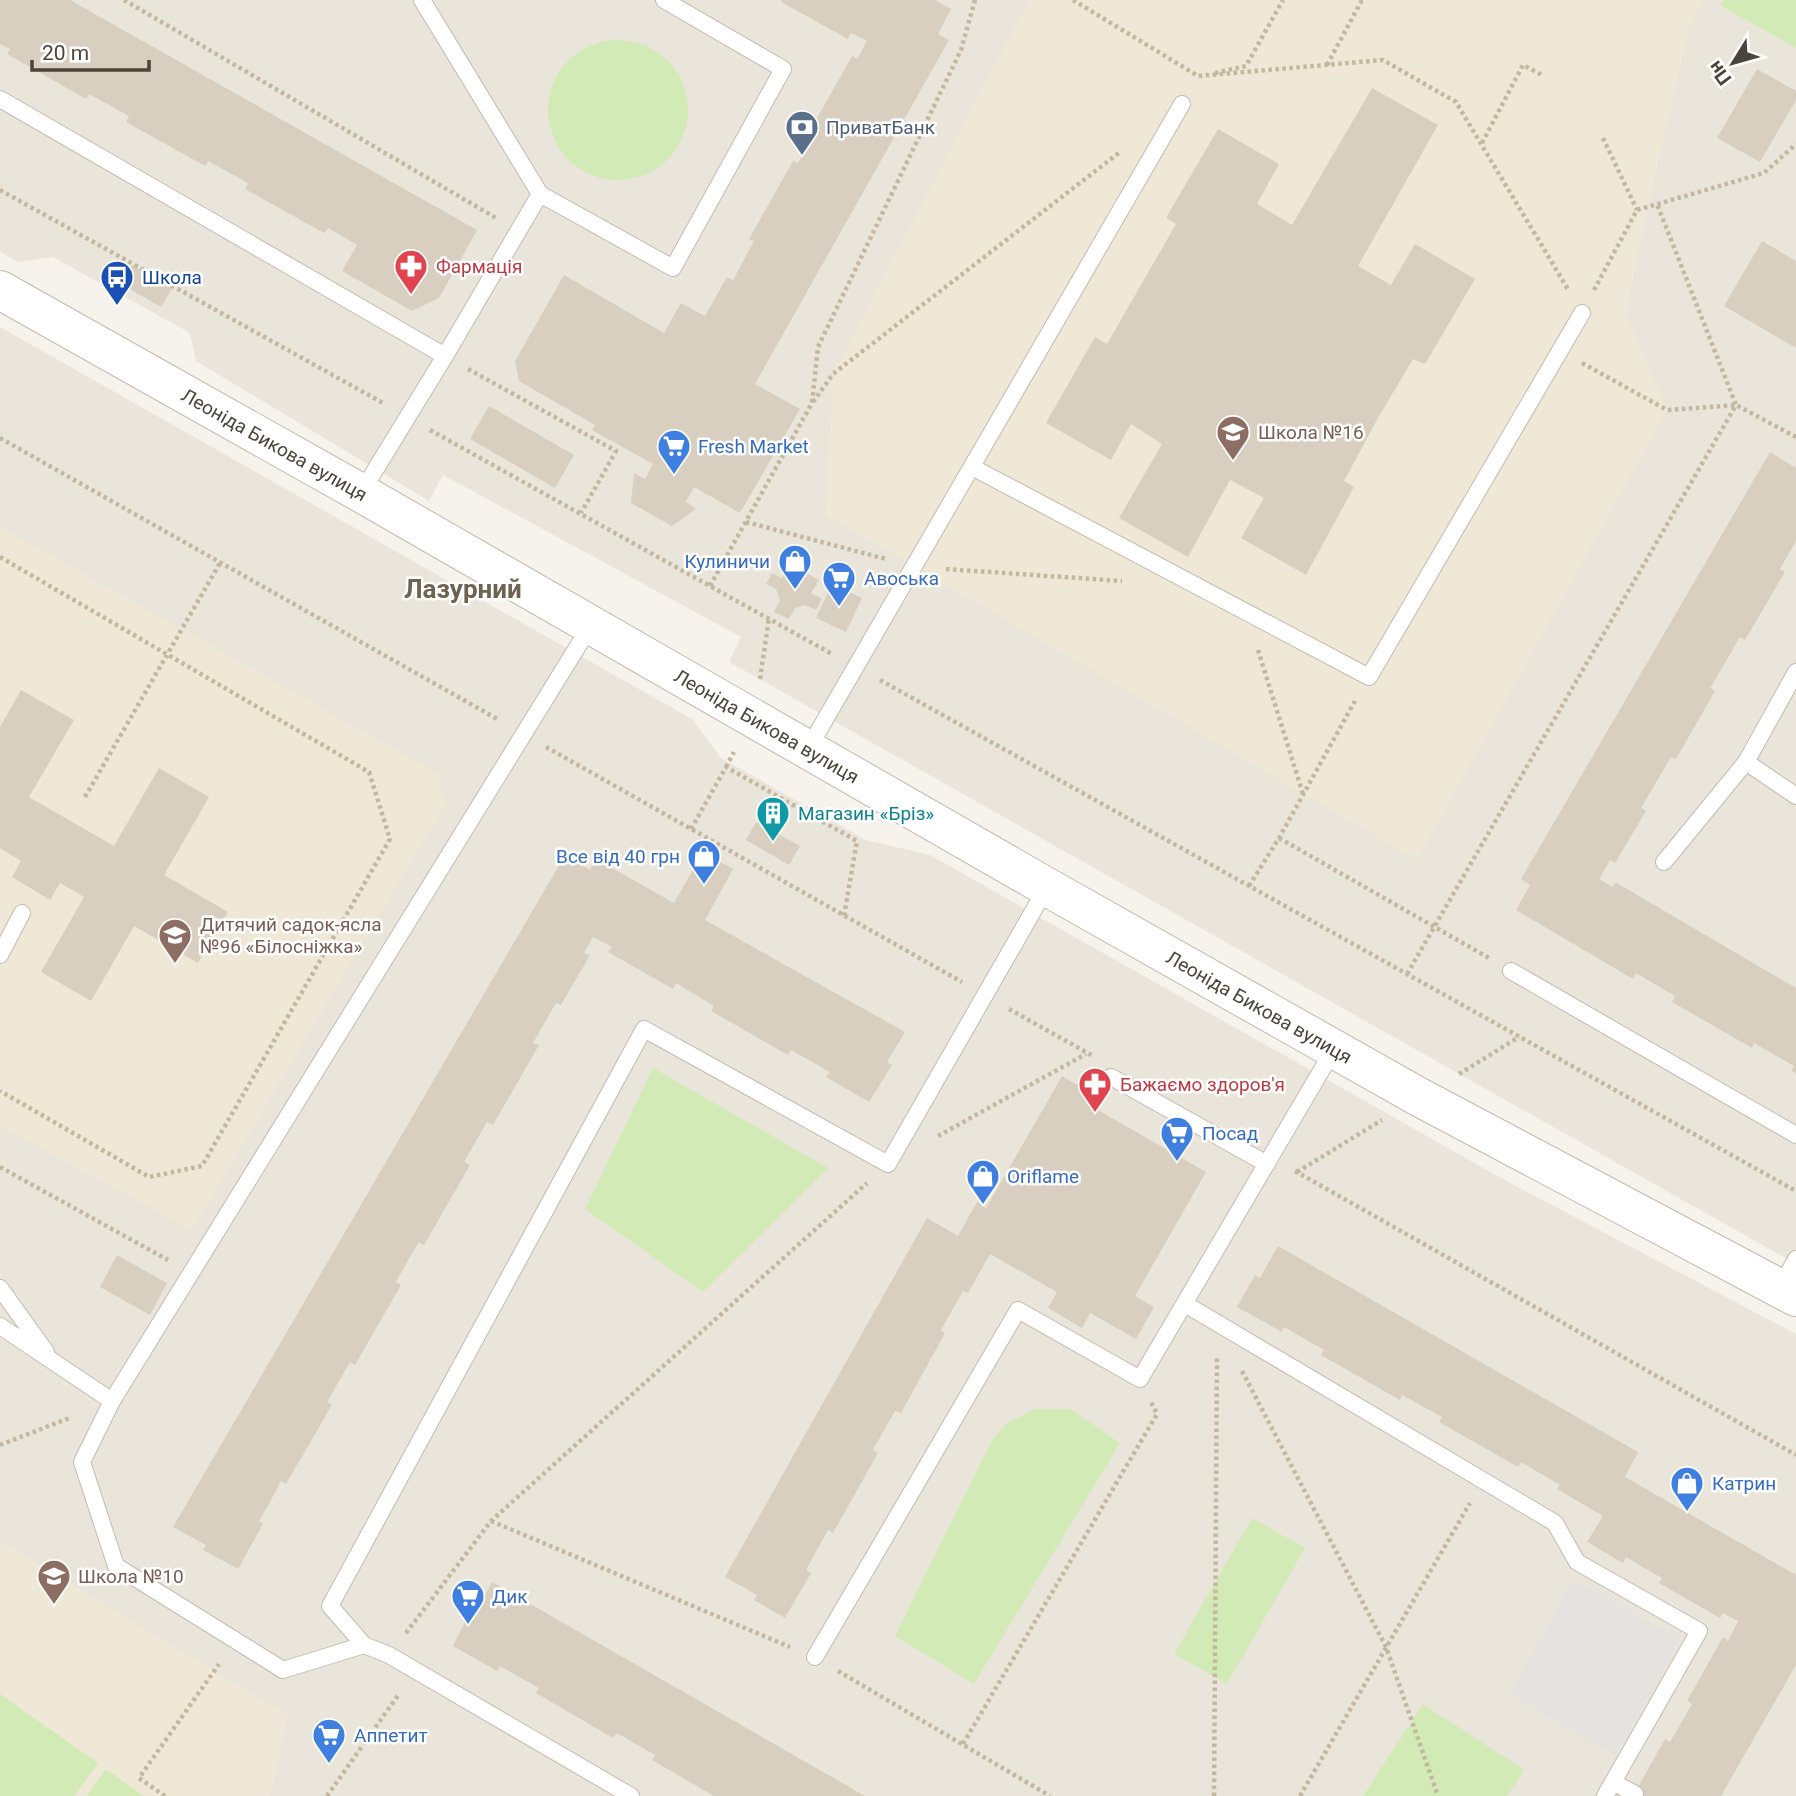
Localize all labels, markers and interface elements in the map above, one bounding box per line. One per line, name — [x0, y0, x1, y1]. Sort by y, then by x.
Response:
scale bar — [32, 28, 149, 72]
north arrow — [1698, 28, 1768, 98]
text: 20 m — [42, 41, 89, 65]
text: Пн — [1703, 56, 1736, 90]
bank icon: ПриватБанк — [783, 108, 821, 157]
place label: ПриватБанк — [826, 116, 936, 139]
pharmacy icon: Фармація — [392, 247, 430, 296]
place label: Фармація — [436, 255, 522, 278]
bus stop icon: Школа — [98, 258, 136, 307]
place label: Школа — [142, 266, 202, 289]
street label: Леоніда Бикова вулиця — [178, 383, 372, 506]
school or university icon: Школа №16 — [1214, 413, 1252, 462]
place label: Школа №16 — [1258, 421, 1364, 444]
supermarket icon: Fresh Market — [655, 427, 693, 476]
place label: Fresh Market — [698, 435, 809, 458]
shop icon: Кулиничи — [776, 542, 814, 591]
place label: Кулиничи — [684, 550, 770, 573]
supermarket icon: Авоська — [820, 559, 858, 608]
place label: Авоська — [864, 567, 939, 590]
district label: Лазурний — [404, 574, 522, 604]
street label: Леоніда Бикова вулиця — [670, 664, 863, 788]
building icon: Магазин «Бріз» — [754, 794, 792, 843]
place label: Магазин «Бріз» — [798, 802, 934, 825]
shop icon: Все від 40 грн — [685, 837, 723, 886]
place label: Все від 40 грн — [556, 845, 680, 868]
place label: Дитячий садок-ясла №96 «Білосніжка» — [200, 913, 382, 958]
school or university icon: Дитячий садок-ясла №96 «Білосніжка» — [156, 916, 194, 965]
street label: Леоніда Бикова вулиця — [1162, 945, 1356, 1068]
pharmacy icon: Бажаємо здоров'я — [1076, 1065, 1114, 1114]
place label: Бажаємо здоров'я — [1120, 1073, 1285, 1096]
supermarket icon: Посад — [1158, 1114, 1196, 1163]
place label: Посад — [1202, 1122, 1258, 1145]
shop icon: Oriflame — [964, 1157, 1002, 1206]
place label: Oriflame — [1007, 1165, 1079, 1188]
shop icon: Катрин — [1668, 1464, 1706, 1513]
place label: Катрин — [1712, 1472, 1776, 1495]
school or university icon: Школа №10 — [35, 1557, 73, 1606]
place label: Школа №10 — [78, 1565, 184, 1588]
supermarket icon: Дик — [449, 1577, 487, 1626]
place label: Дик — [492, 1585, 528, 1608]
supermarket icon: Аппетит — [310, 1716, 348, 1765]
place label: Аппетит — [354, 1724, 428, 1747]

